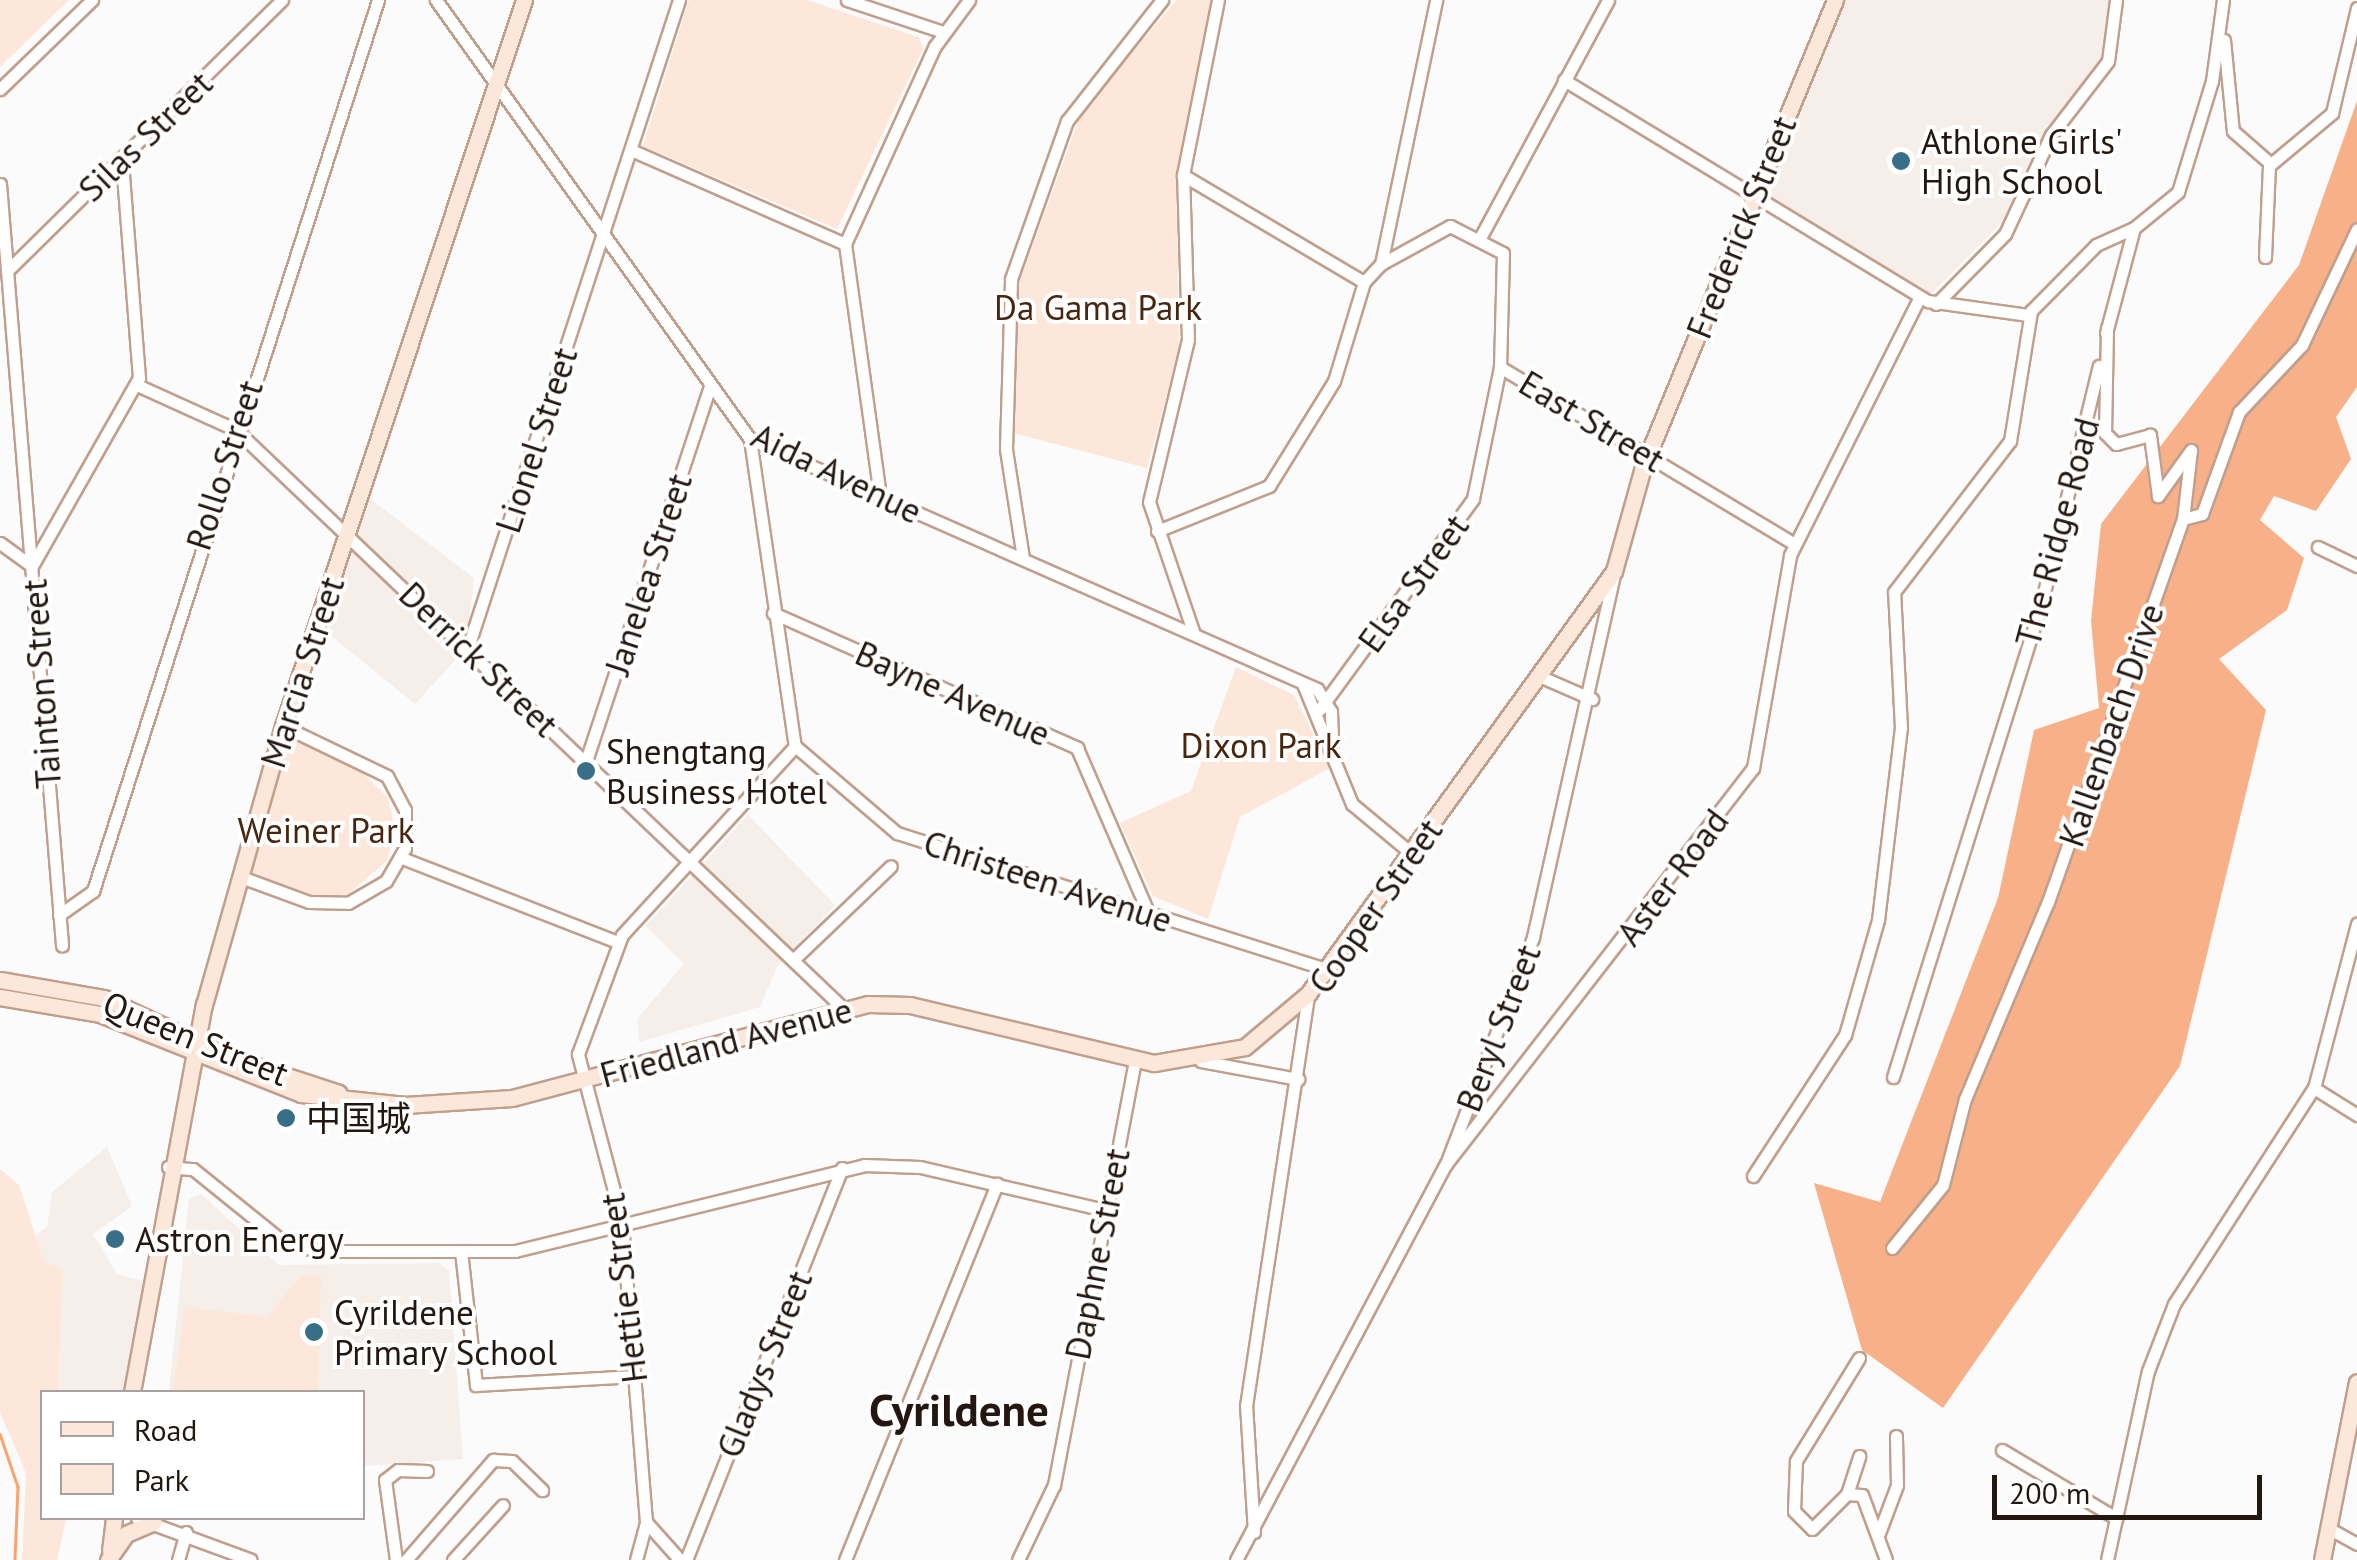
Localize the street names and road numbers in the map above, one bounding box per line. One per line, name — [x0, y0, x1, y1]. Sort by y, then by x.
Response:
street label: Silas Street — [70, 62, 220, 210]
street label: Frederick Street — [1677, 109, 1805, 345]
street label: Lionel Street — [486, 342, 586, 538]
street label: East Street — [1512, 361, 1672, 481]
street label: Rollo Street — [177, 375, 271, 555]
street label: The Ridge Road — [2006, 413, 2108, 651]
street label: Aida Avenue — [745, 414, 929, 532]
street label: Janelea Street — [596, 468, 700, 680]
street label: Elsa Street — [1349, 506, 1477, 660]
street label: Marcia Street — [251, 571, 353, 773]
street label: Derrick Street — [391, 573, 567, 745]
street label: Tainton Street — [13, 578, 69, 790]
street label: Kallenbach Drive — [2050, 598, 2172, 852]
street label: Bayne Avenue — [849, 631, 1057, 755]
street label: Aster Road — [1607, 801, 1737, 953]
street label: Cooper Street — [1299, 811, 1451, 1001]
street label: Christeen Avenue — [918, 821, 1178, 941]
street label: Beryl Street — [1447, 939, 1549, 1117]
street label: Queen Street — [97, 982, 295, 1094]
street label: Friedland Avenue — [595, 988, 857, 1096]
street label: Daphne Street — [1056, 1145, 1138, 1363]
street label: Hettie Street — [591, 1191, 655, 1385]
street label: Gladys Street — [708, 1265, 820, 1463]

